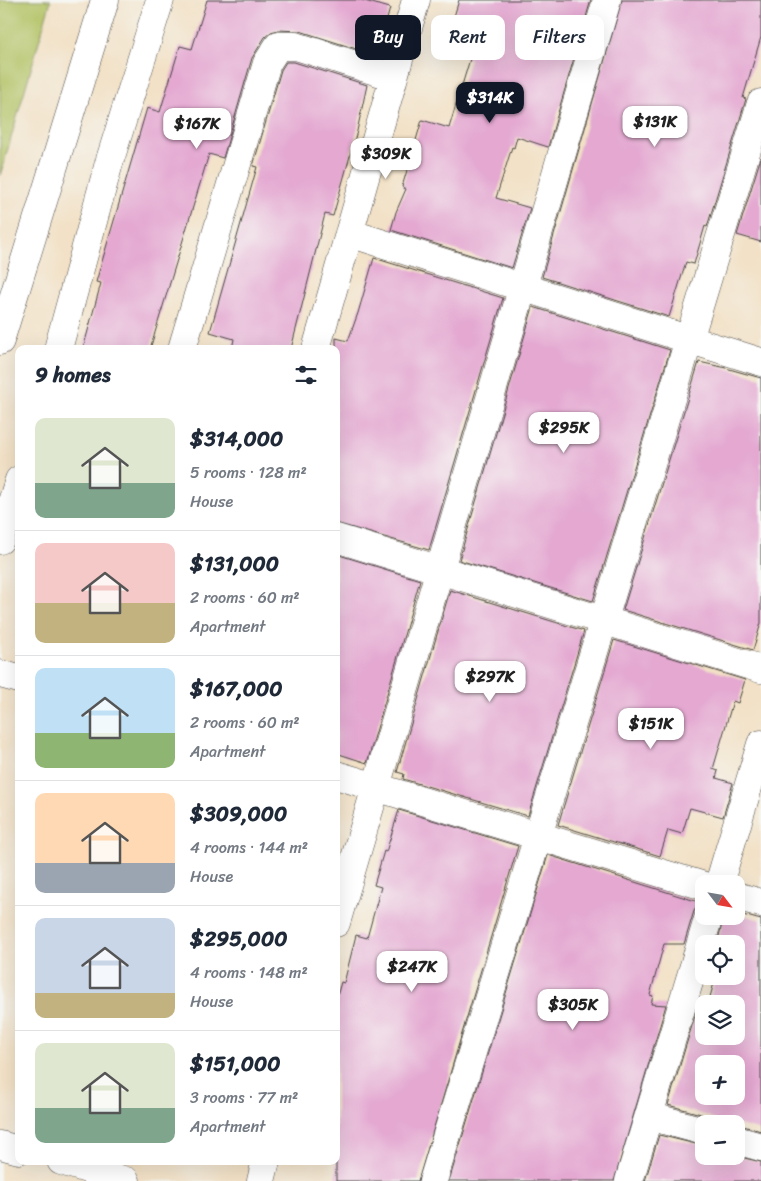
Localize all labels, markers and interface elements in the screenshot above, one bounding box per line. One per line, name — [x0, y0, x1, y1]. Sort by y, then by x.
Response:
chip: Buy — [355, 15, 421, 60]
chip: Rent — [431, 15, 505, 60]
chip: Filters — [515, 15, 604, 60]
pin: $314K — [455, 82, 525, 124]
text: $314K — [467, 83, 513, 112]
pin: $131K — [620, 106, 690, 148]
text: $131K — [633, 107, 677, 136]
pin: $167K — [162, 108, 232, 150]
text: $167K — [174, 109, 220, 138]
pin: $309K — [351, 138, 421, 180]
text: $309K — [361, 139, 411, 168]
text: 9 homes — [35, 356, 111, 394]
icon: filters — [292, 361, 320, 389]
pin: $295K — [529, 412, 599, 454]
text: $295K — [539, 413, 589, 442]
text: $314,000 — [190, 420, 283, 458]
icon: home — [75, 438, 135, 498]
text: 5 rooms · 128 m² — [190, 458, 307, 487]
text: House — [190, 487, 233, 516]
text: $131,000 — [190, 545, 279, 583]
icon: home — [75, 563, 135, 623]
text: 2 rooms · 60 m² — [190, 583, 300, 612]
text: Apartment — [190, 612, 266, 641]
pin: $297K — [455, 660, 525, 703]
text: $297K — [466, 662, 514, 691]
text: $167,000 — [190, 670, 283, 708]
icon: home — [75, 688, 135, 748]
text: 2 rooms · 60 m² — [190, 708, 300, 737]
pin: $151K — [616, 708, 686, 750]
text: $151K — [629, 709, 673, 738]
text: Apartment — [190, 737, 266, 766]
text: $309,000 — [190, 795, 287, 833]
icon: home — [75, 813, 135, 873]
text: 4 rooms · 144 m² — [190, 833, 308, 862]
text: House — [190, 862, 233, 891]
north arrow — [695, 875, 745, 925]
map controls — [695, 875, 745, 1165]
text: $295,000 — [190, 920, 287, 958]
button: locate — [695, 935, 745, 985]
icon: home — [75, 938, 135, 998]
pin: $247K — [377, 950, 447, 993]
text: $247K — [388, 952, 436, 981]
text: 4 rooms · 148 m² — [190, 958, 308, 987]
text: House — [190, 987, 233, 1016]
pin: $305K — [538, 988, 608, 1031]
text: $305K — [548, 990, 598, 1019]
button: layers — [695, 995, 745, 1045]
text: $151,000 — [190, 1045, 280, 1083]
button: + — [695, 1055, 745, 1105]
icon: home — [75, 1063, 135, 1123]
text: 3 rooms · 77 m² — [190, 1083, 298, 1112]
text: Apartment — [190, 1112, 266, 1141]
button: − — [695, 1115, 745, 1165]

